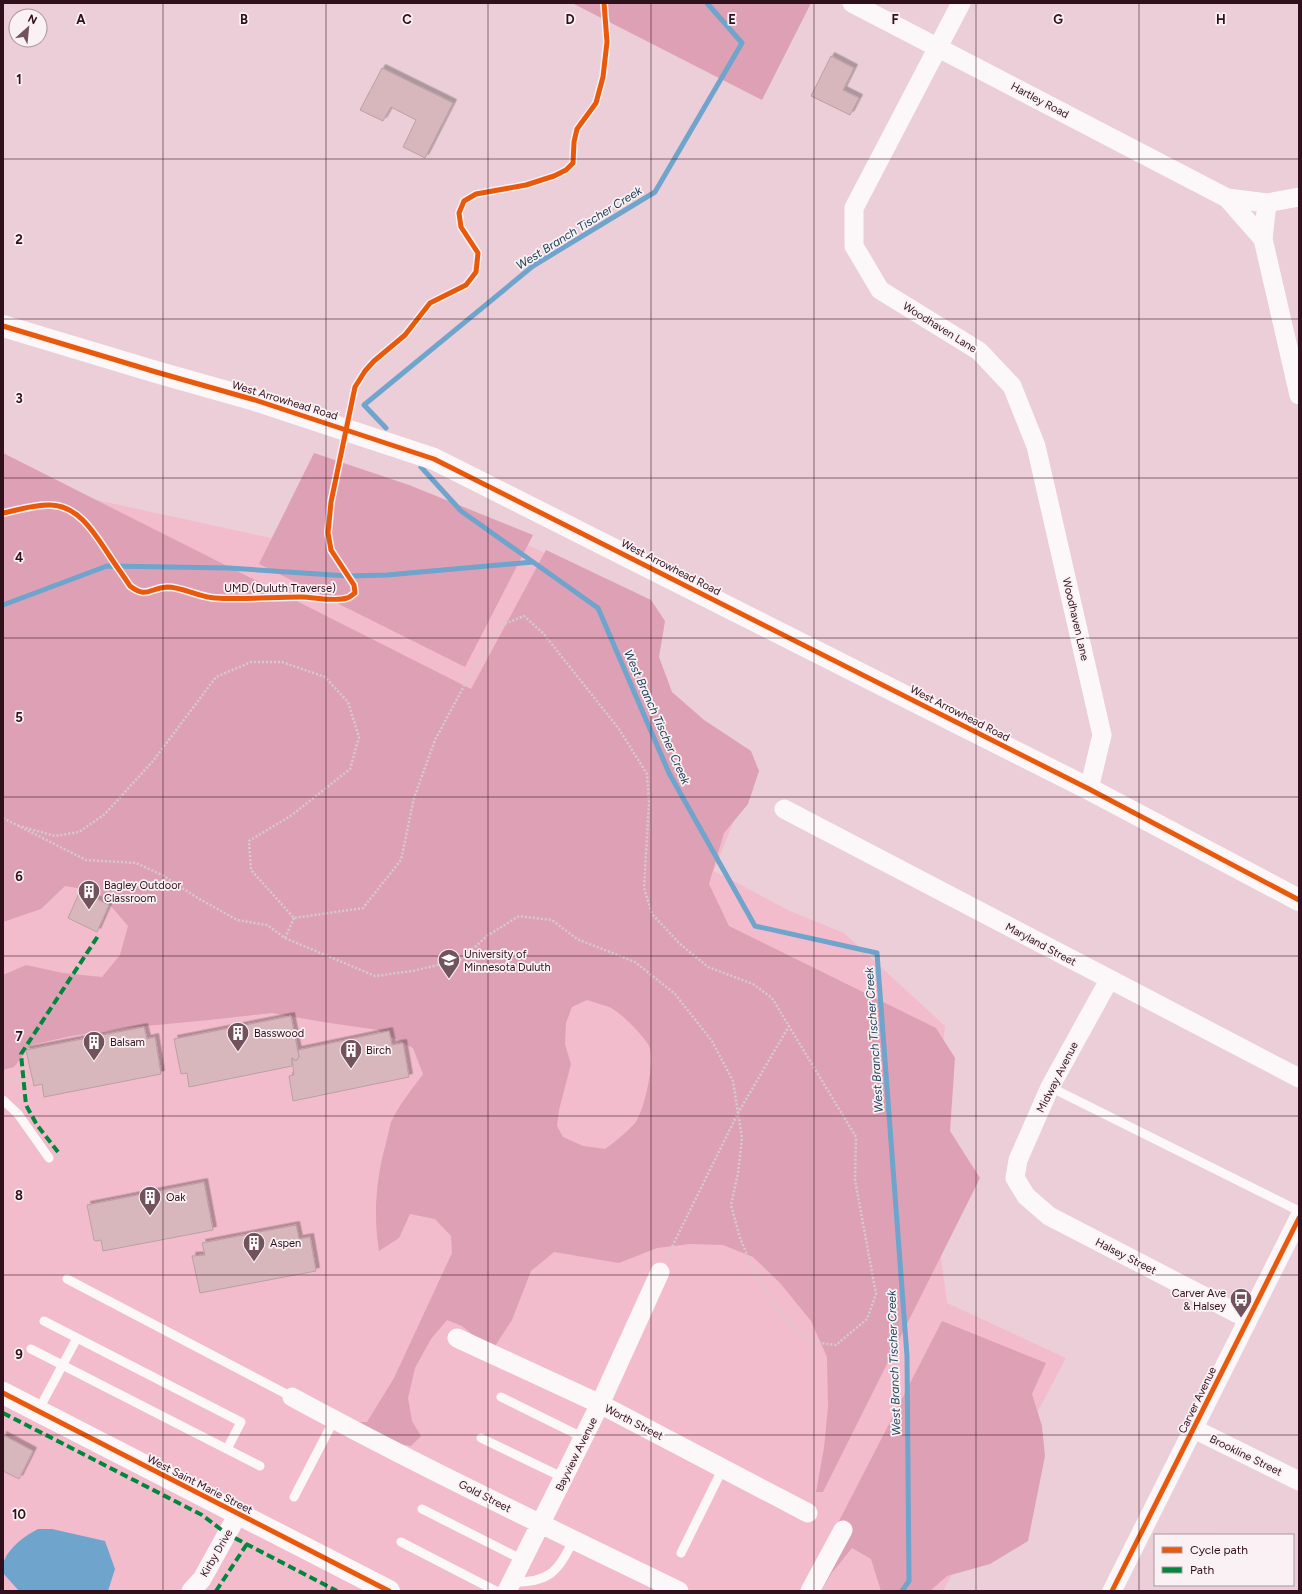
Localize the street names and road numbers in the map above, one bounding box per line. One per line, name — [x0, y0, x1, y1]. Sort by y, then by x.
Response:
street label: Hartley Road — [1009, 80, 1071, 121]
street label: Woodhaven Lane — [900, 299, 979, 355]
street label: West Arrowhead Road — [230, 378, 339, 423]
street label: West Arrowhead Road — [619, 537, 723, 598]
street label: Woodhaven Lane — [1060, 576, 1091, 662]
street label: UMD (Duluth Traverse) — [224, 582, 336, 595]
street label: West Arrowhead Road — [908, 683, 1012, 744]
street label: Maryland Street — [1003, 920, 1079, 969]
street label: Midway Avenue — [1034, 1040, 1081, 1115]
street label: Halsey Street — [1093, 1236, 1158, 1277]
street label: Carver Avenue — [1176, 1365, 1219, 1436]
street label: Worth Street — [602, 1402, 665, 1443]
street label: Bayview Avenue — [553, 1415, 600, 1493]
street label: Brookline Street — [1207, 1432, 1284, 1479]
street label: West Saint Marie Street — [145, 1452, 255, 1517]
street label: Gold Street — [456, 1478, 513, 1515]
street label: Kirby Drive — [197, 1527, 235, 1580]

